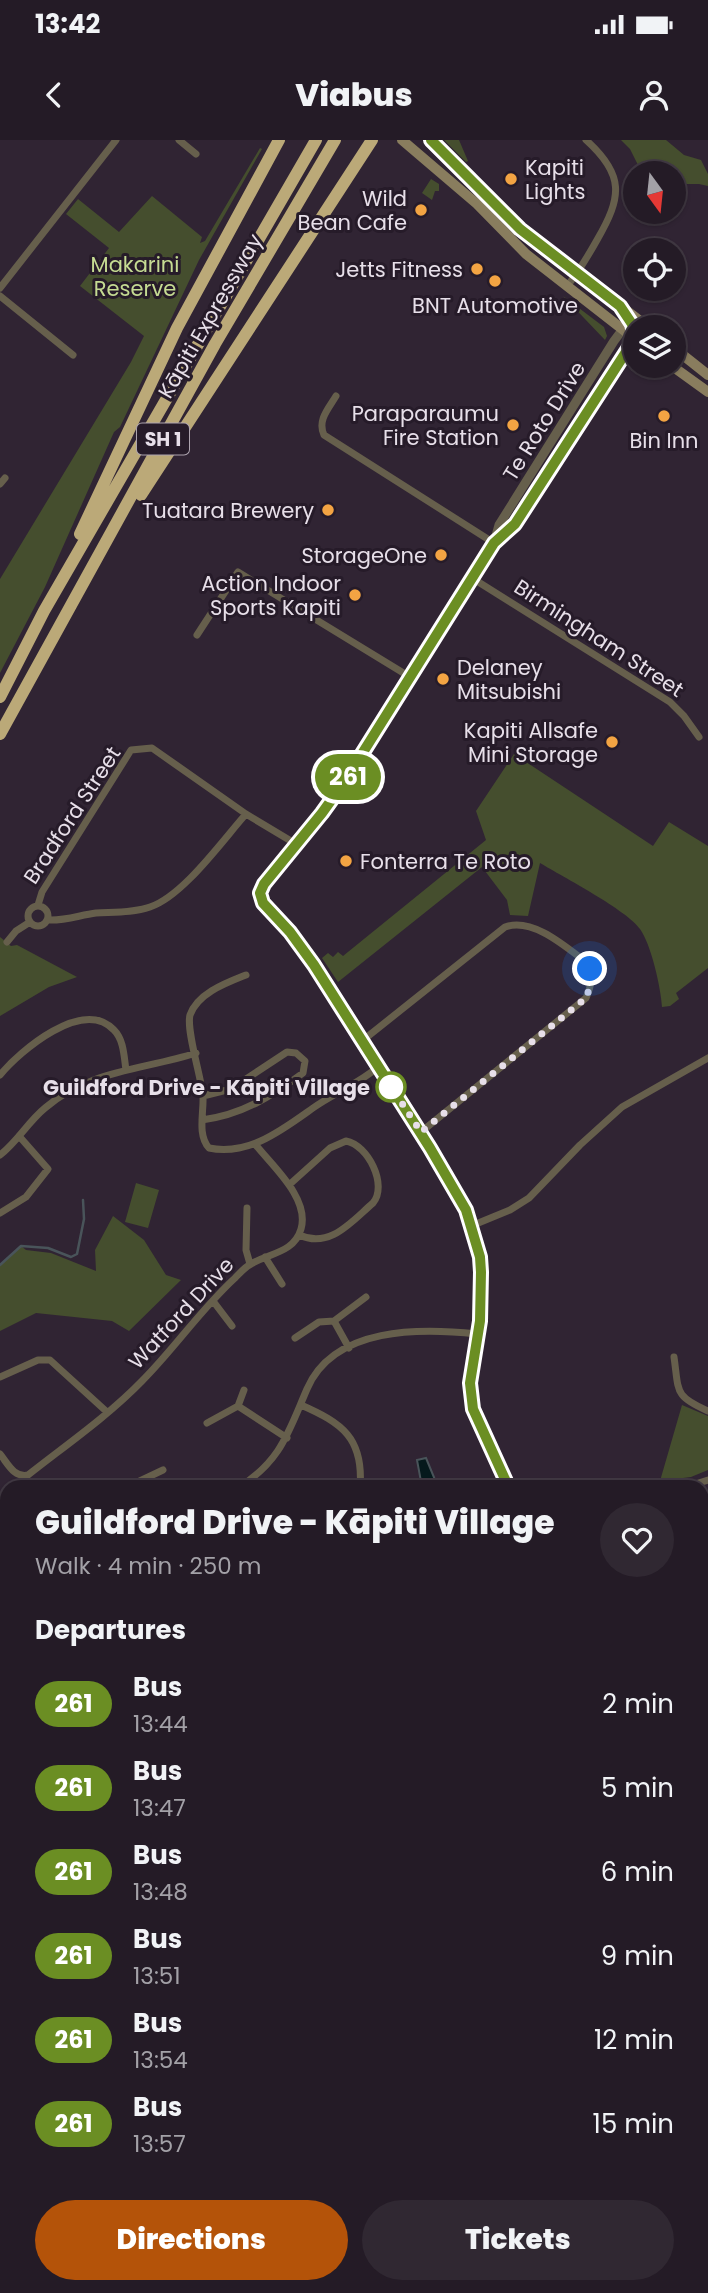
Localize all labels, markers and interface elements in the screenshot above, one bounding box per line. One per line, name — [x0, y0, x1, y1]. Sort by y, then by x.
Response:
text: 13:42 — [35, 6, 100, 42]
text: Viabus — [295, 72, 413, 117]
icon: back — [35, 76, 73, 114]
icon: person — [635, 76, 673, 114]
place label: Kapiti Lights — [525, 153, 585, 206]
north arrow — [623, 161, 686, 224]
map controls — [623, 161, 686, 378]
marker: Kapiti Lights — [503, 171, 519, 187]
place label: Wild Bean Cafe — [298, 184, 407, 237]
marker: Wild Bean Cafe — [413, 202, 429, 218]
street label: Kāpiti Expressway — [151, 228, 269, 404]
button: locate — [623, 238, 686, 301]
park label: Makarini Reserve — [91, 250, 179, 303]
place label: Jetts Fitness — [335, 255, 463, 284]
marker: Jetts Fitness — [469, 261, 485, 277]
marker: BNT Automotive — [487, 273, 503, 289]
place label: BNT Automotive — [412, 291, 578, 320]
button: layers — [623, 315, 686, 378]
street label: Te Roto Drive — [496, 356, 592, 486]
place label: Paraparaumu Fire Station — [352, 399, 499, 452]
marker: Bin Inn — [656, 408, 672, 424]
marker: Paraparaumu Fire Station — [505, 417, 521, 433]
road number: SH 1 — [137, 424, 189, 454]
place label: Bin Inn — [629, 426, 699, 455]
place label: Tuatara Brewery — [142, 496, 314, 525]
marker: Tuatara Brewery — [320, 502, 336, 518]
place label: StorageOne — [301, 541, 427, 570]
marker: StorageOne — [433, 547, 449, 563]
place label: Action Indoor Sports Kapiti — [201, 569, 341, 622]
street label: Birmingham Street — [509, 572, 689, 704]
marker: Action Indoor Sports Kapiti — [347, 587, 363, 603]
place label: Delaney Mitsubishi — [457, 653, 561, 706]
marker: Delaney Mitsubishi — [435, 671, 451, 687]
place label: Kapiti Allsafe Mini Storage — [464, 716, 598, 769]
marker: Kapiti Allsafe Mini Storage — [604, 734, 620, 750]
street label: Bradford Street — [17, 741, 127, 889]
line badge: 261 — [308, 754, 388, 800]
text: 261 — [329, 760, 367, 793]
place label: Fonterra Te Roto — [360, 847, 531, 876]
marker: Fonterra Te Roto — [338, 853, 354, 869]
your location — [572, 951, 607, 986]
marker: Guildford Drive - Kāpiti Village — [376, 1072, 406, 1102]
place label: Guildford Drive - Kāpiti Village — [43, 1073, 370, 1102]
street label: Watford Drive — [122, 1251, 240, 1375]
text: Guildford Drive - Kāpiti Village — [35, 1499, 555, 1546]
button: heart — [600, 1503, 674, 1577]
text: Walk · 4 min · 250 m — [35, 1550, 261, 1582]
text: Departures — [35, 1612, 186, 1648]
text: Bus — [133, 1669, 182, 1705]
text: 2 min — [602, 1686, 674, 1722]
text: 261 — [54, 1687, 93, 1720]
text: 13:44 — [133, 1708, 188, 1740]
text: Bus — [133, 1753, 182, 1789]
text: 5 min — [601, 1770, 674, 1806]
text: 261 — [54, 1771, 93, 1804]
text: 13:47 — [133, 1792, 186, 1824]
text: Bus — [133, 1837, 182, 1873]
text: 6 min — [601, 1854, 674, 1890]
text: 261 — [54, 1855, 93, 1888]
text: 13:48 — [133, 1876, 188, 1908]
text: Bus — [133, 1921, 182, 1957]
text: 9 min — [601, 1938, 674, 1974]
text: 261 — [54, 1939, 93, 1972]
text: 13:51 — [133, 1960, 181, 1992]
text: Bus — [133, 2005, 182, 2041]
text: 12 min — [594, 2022, 674, 2058]
text: 261 — [54, 2023, 93, 2056]
text: 13:54 — [133, 2044, 188, 2076]
text: Bus — [133, 2089, 182, 2125]
text: 15 min — [593, 2106, 674, 2142]
text: 261 — [54, 2107, 93, 2140]
text: 13:57 — [133, 2128, 186, 2160]
button: Directions — [35, 2200, 348, 2280]
button: Tickets — [362, 2200, 674, 2280]

